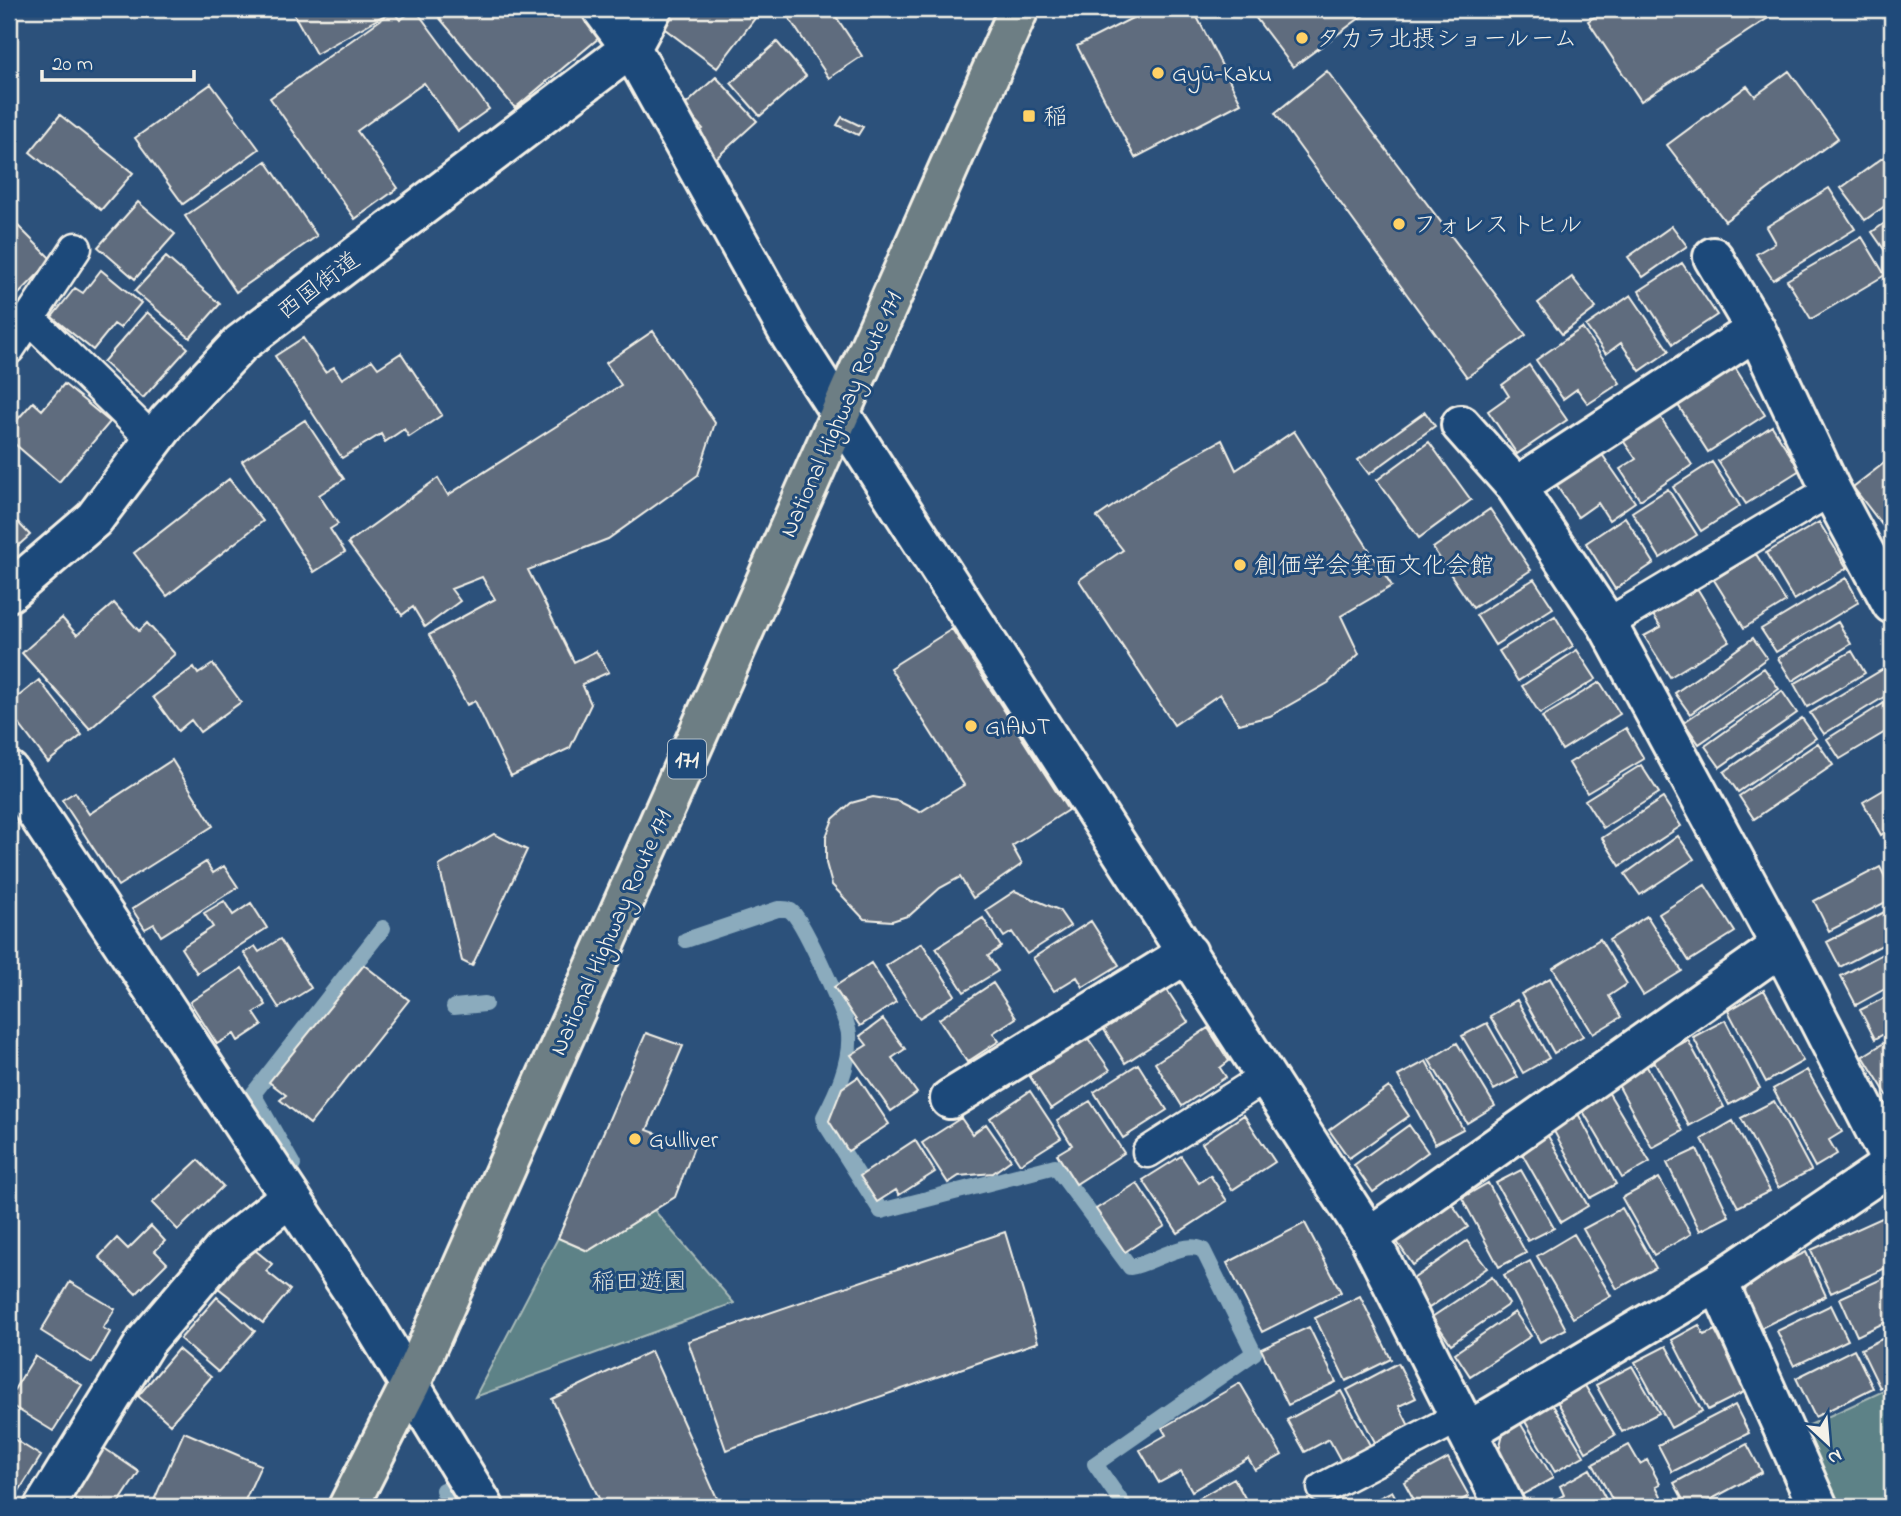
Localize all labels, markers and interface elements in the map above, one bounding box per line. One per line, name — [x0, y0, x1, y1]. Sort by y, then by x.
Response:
place label: タカラ北摂ショールーム — [1316, 23, 1578, 58]
marker: タカラ北摂ショールーム — [1294, 30, 1310, 46]
scale bar — [42, 38, 194, 82]
text: 20 m — [52, 50, 93, 80]
place label: Gyū-Kaku — [1172, 58, 1272, 94]
marker: Gyū-Kaku — [1150, 65, 1166, 81]
place label: 稲 — [1043, 101, 1067, 136]
marker: 稲 — [1021, 108, 1037, 124]
place label: フォレストヒル — [1413, 209, 1582, 244]
marker: フォレストヒル — [1391, 216, 1407, 232]
street label: 西国街道 — [271, 244, 368, 330]
street label: National Highway Route 171 — [772, 286, 913, 544]
place label: 創価学会箕面文化会館 — [1254, 550, 1494, 585]
marker: 創価学会箕面文化会館 — [1232, 557, 1248, 573]
place label: GIANT — [985, 711, 1051, 746]
marker: GIANT — [963, 718, 979, 734]
road number: 171 — [668, 740, 706, 778]
street label: National Highway Route 171 — [542, 804, 683, 1062]
place label: Gulliver — [649, 1124, 719, 1159]
marker: Gulliver — [627, 1131, 643, 1147]
park label: 稲田遊園 — [591, 1266, 687, 1301]
north arrow — [1792, 1408, 1862, 1478]
text: N — [1823, 1441, 1846, 1471]

